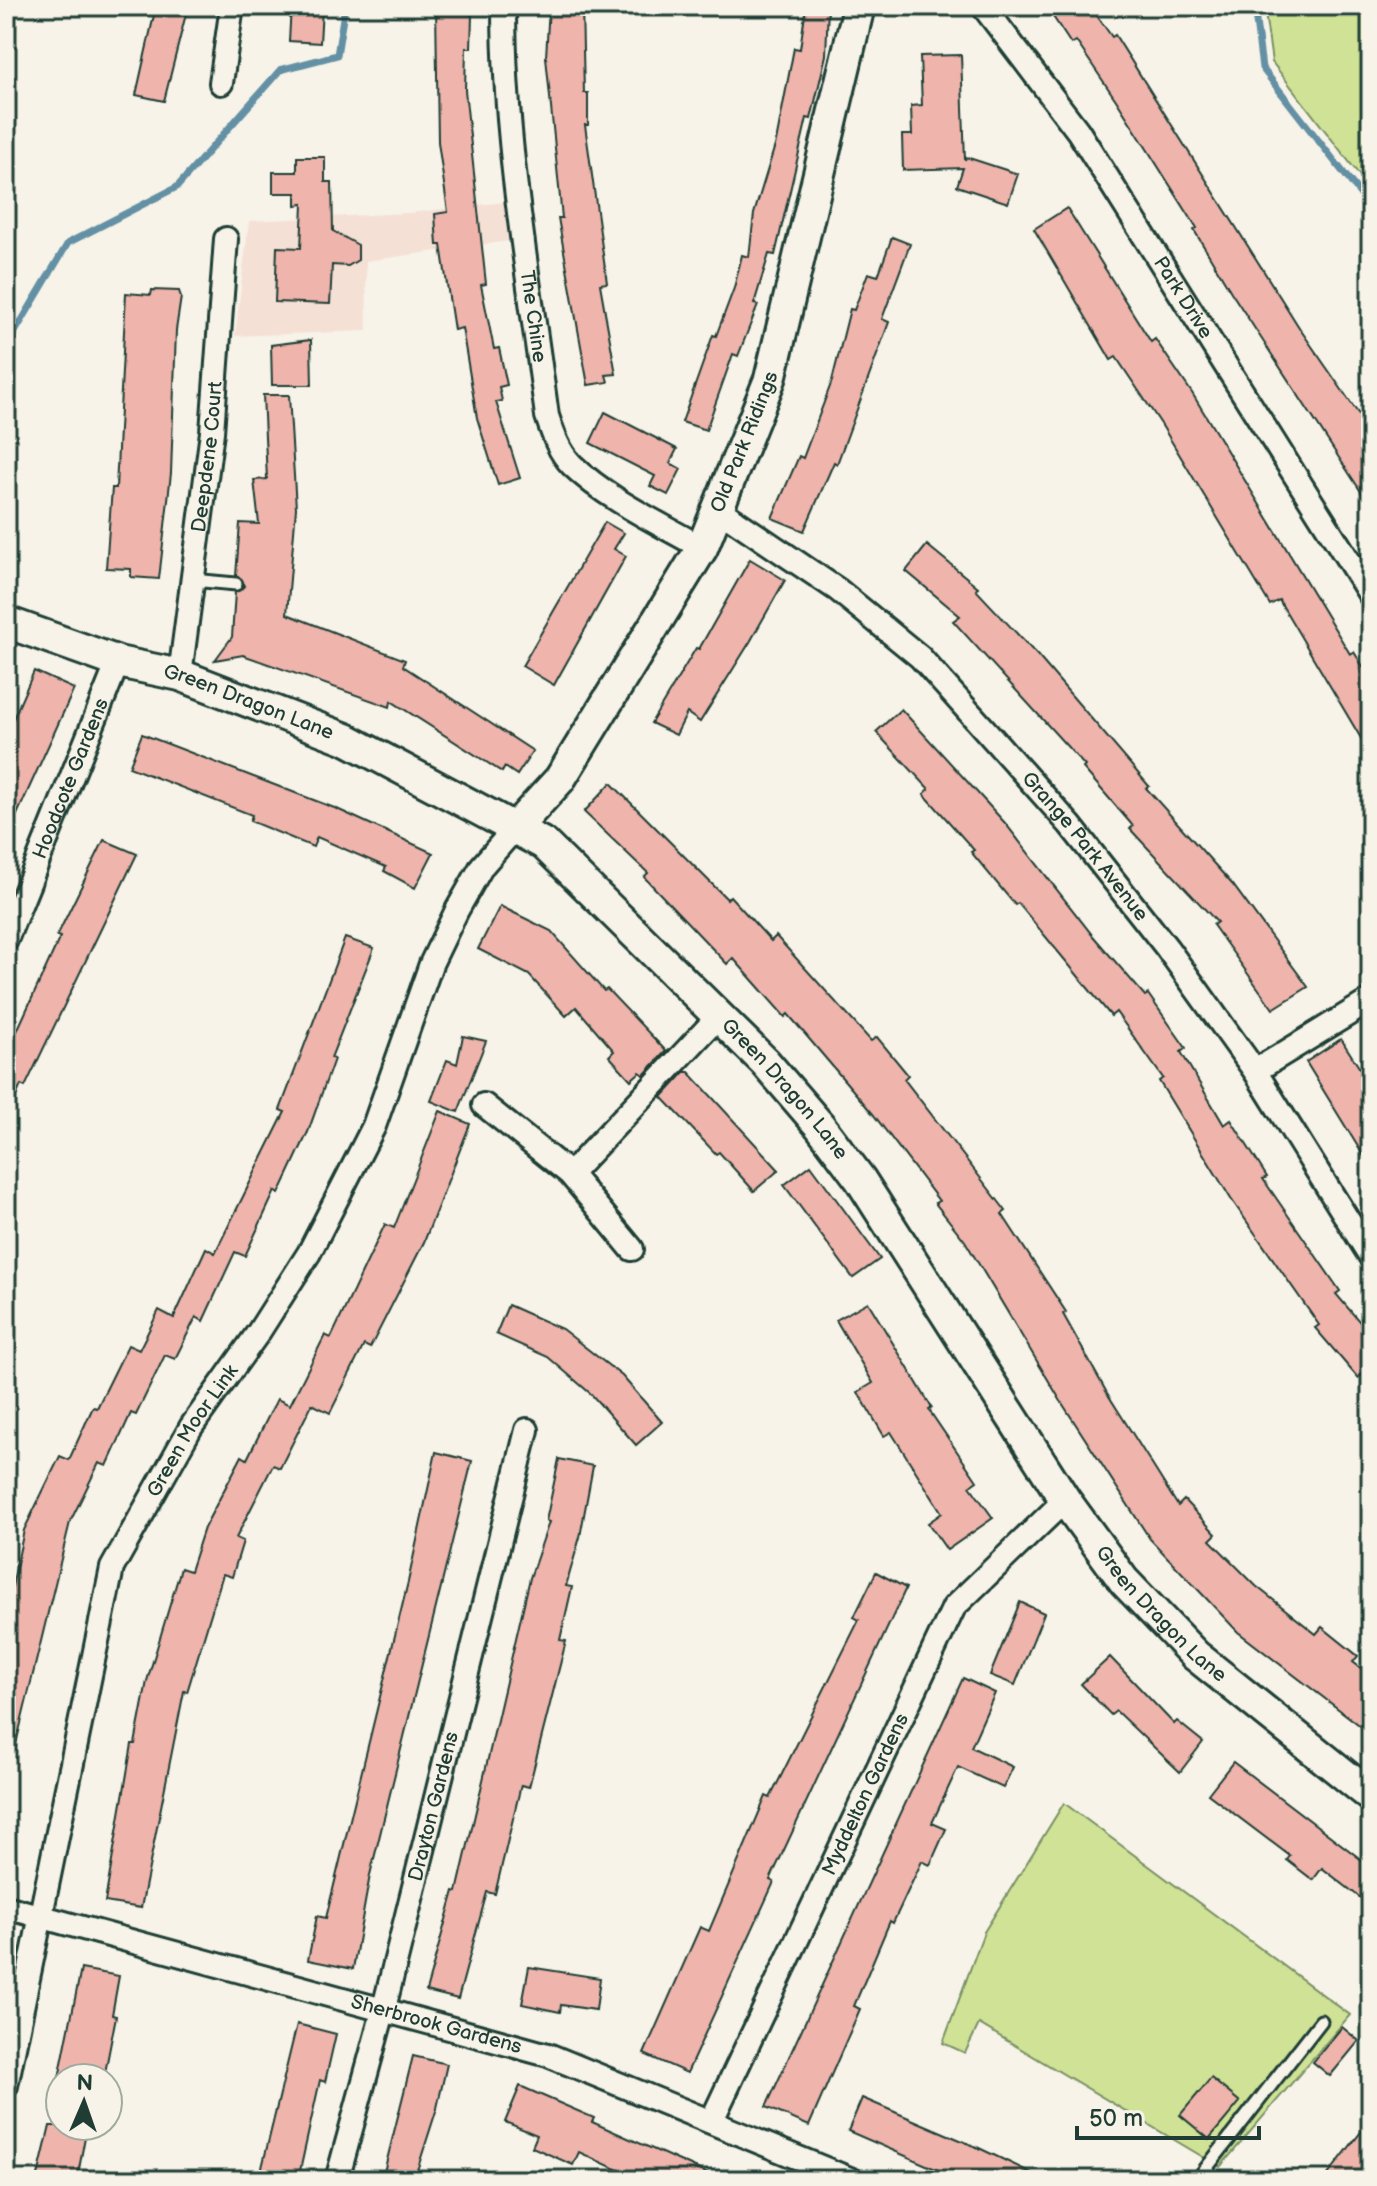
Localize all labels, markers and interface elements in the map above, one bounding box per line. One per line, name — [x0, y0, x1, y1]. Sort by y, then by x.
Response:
street label: Park Drive — [1148, 252, 1218, 343]
street label: The Chine — [515, 269, 552, 364]
street label: Old Park Ridings — [706, 369, 783, 516]
street label: Deepdene Court — [187, 381, 228, 534]
street label: Green Dragon Lane — [162, 660, 337, 745]
street label: Hoodcote Gardens — [28, 695, 114, 862]
street label: Grange Park Avenue — [1016, 767, 1153, 926]
street label: Green Dragon Lane — [716, 1014, 853, 1164]
street label: Green Moor Link — [142, 1360, 244, 1501]
street label: Green Dragon Lane — [1090, 1541, 1231, 1687]
street label: Myddelton Gardens — [817, 1709, 914, 1879]
street label: Drayton Gardens — [404, 1729, 464, 1884]
street label: Sherbrook Gardens — [348, 1990, 524, 2059]
north arrow — [44, 2062, 124, 2142]
text: N — [76, 2070, 93, 2097]
scale bar — [1077, 2090, 1259, 2140]
text: 50 m — [1089, 2104, 1143, 2133]

